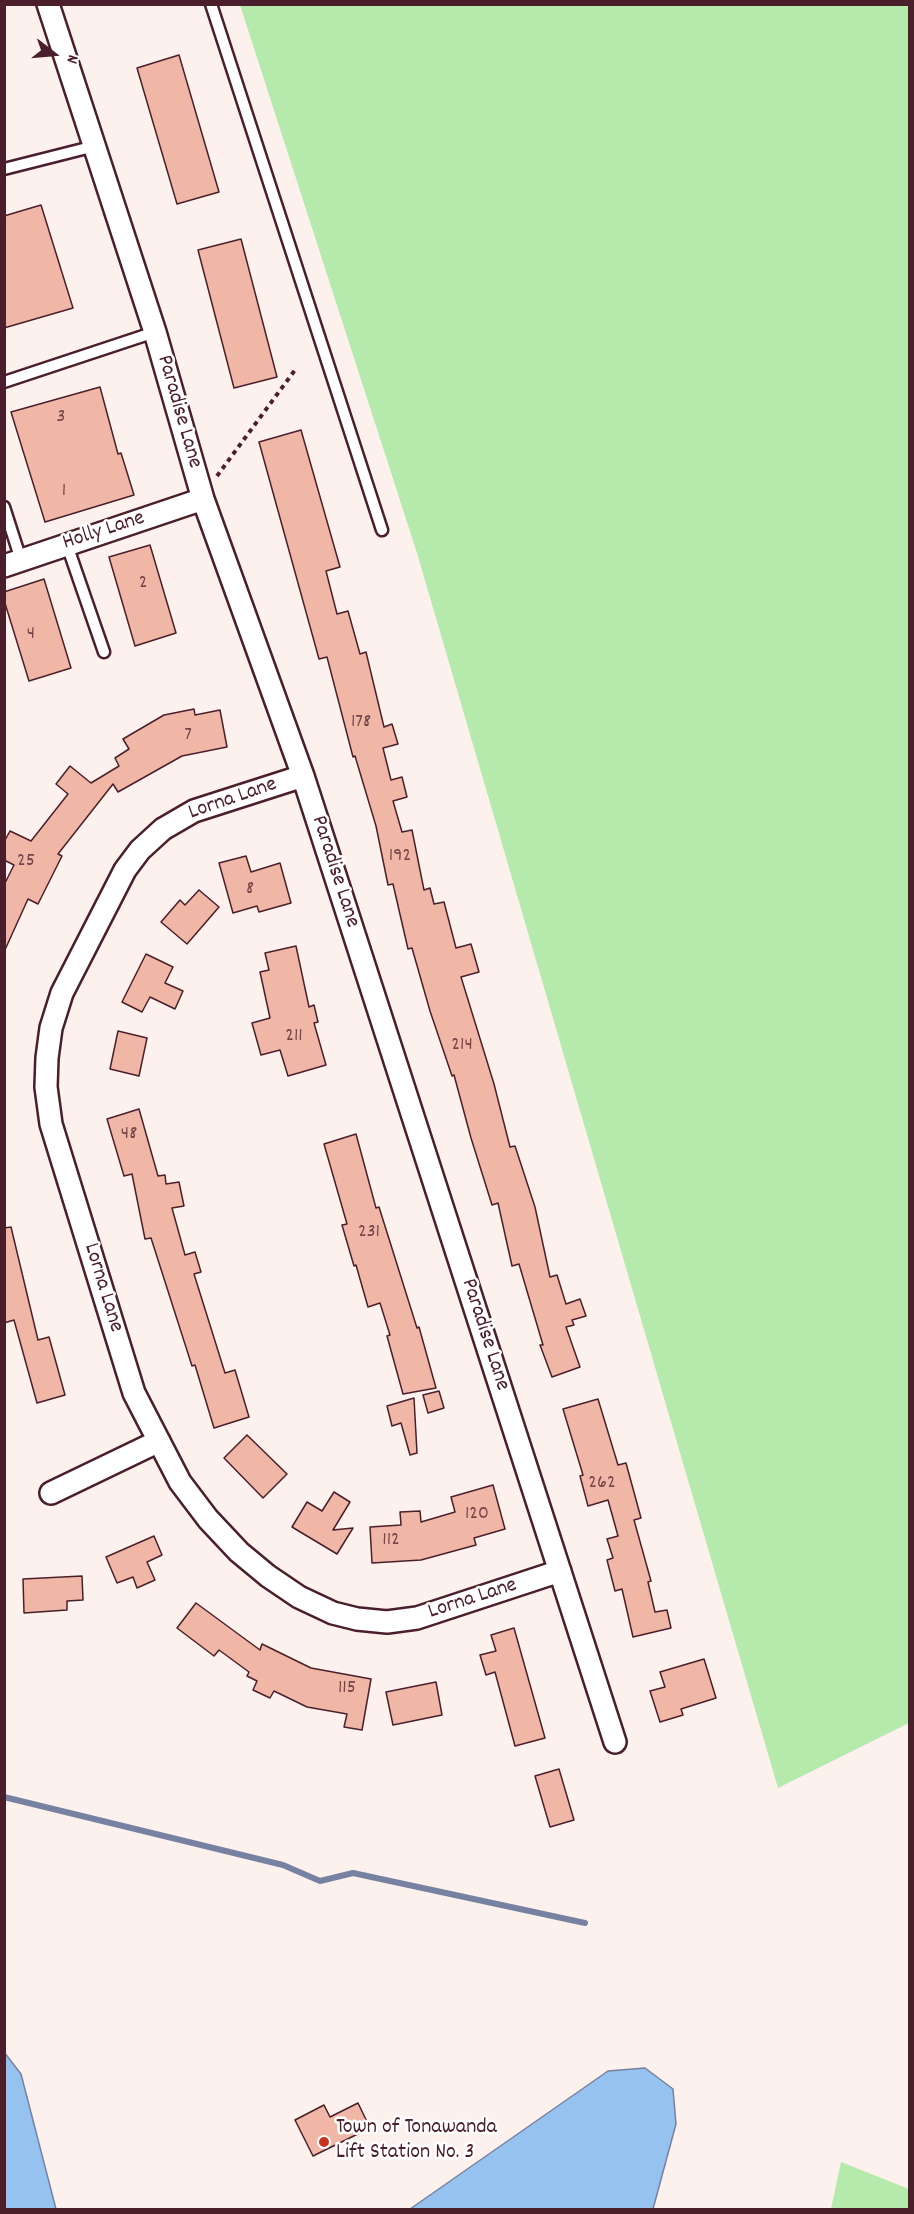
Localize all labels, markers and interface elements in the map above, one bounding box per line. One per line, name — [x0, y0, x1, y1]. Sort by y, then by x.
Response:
north arrow — [24, 24, 84, 84]
text: N — [60, 52, 84, 66]
street label: Paradise Lane — [149, 352, 207, 472]
house number: 3 — [57, 406, 65, 430]
house number: 1 — [62, 480, 66, 504]
street label: Holly Lane — [60, 506, 148, 558]
house number: 2 — [139, 572, 147, 596]
house number: 4 — [27, 623, 35, 647]
house number: 178 — [351, 711, 371, 735]
house number: 7 — [184, 724, 192, 748]
street label: Lorna Lane — [185, 773, 281, 827]
street label: Paradise Lane — [303, 813, 365, 931]
house number: 192 — [389, 845, 411, 869]
house number: 25 — [17, 850, 35, 874]
house number: 8 — [246, 878, 254, 902]
house number: 211 — [285, 1025, 303, 1049]
house number: 214 — [451, 1034, 473, 1058]
house number: 48 — [121, 1123, 137, 1147]
house number: 231 — [358, 1221, 380, 1245]
street label: Lorna Lane — [76, 1240, 128, 1336]
street label: Paradise Lane — [453, 1276, 515, 1394]
house number: 262 — [588, 1472, 616, 1496]
house number: 120 — [465, 1503, 489, 1527]
house number: 112 — [382, 1529, 400, 1553]
street label: Lorna Lane — [425, 1573, 521, 1627]
house number: 115 — [338, 1677, 356, 1701]
place label: Town of Tonawanda Lift Station No. 3 — [336, 2116, 497, 2168]
marker: Town of Tonawanda Lift Station No. 3 — [317, 2135, 331, 2149]

